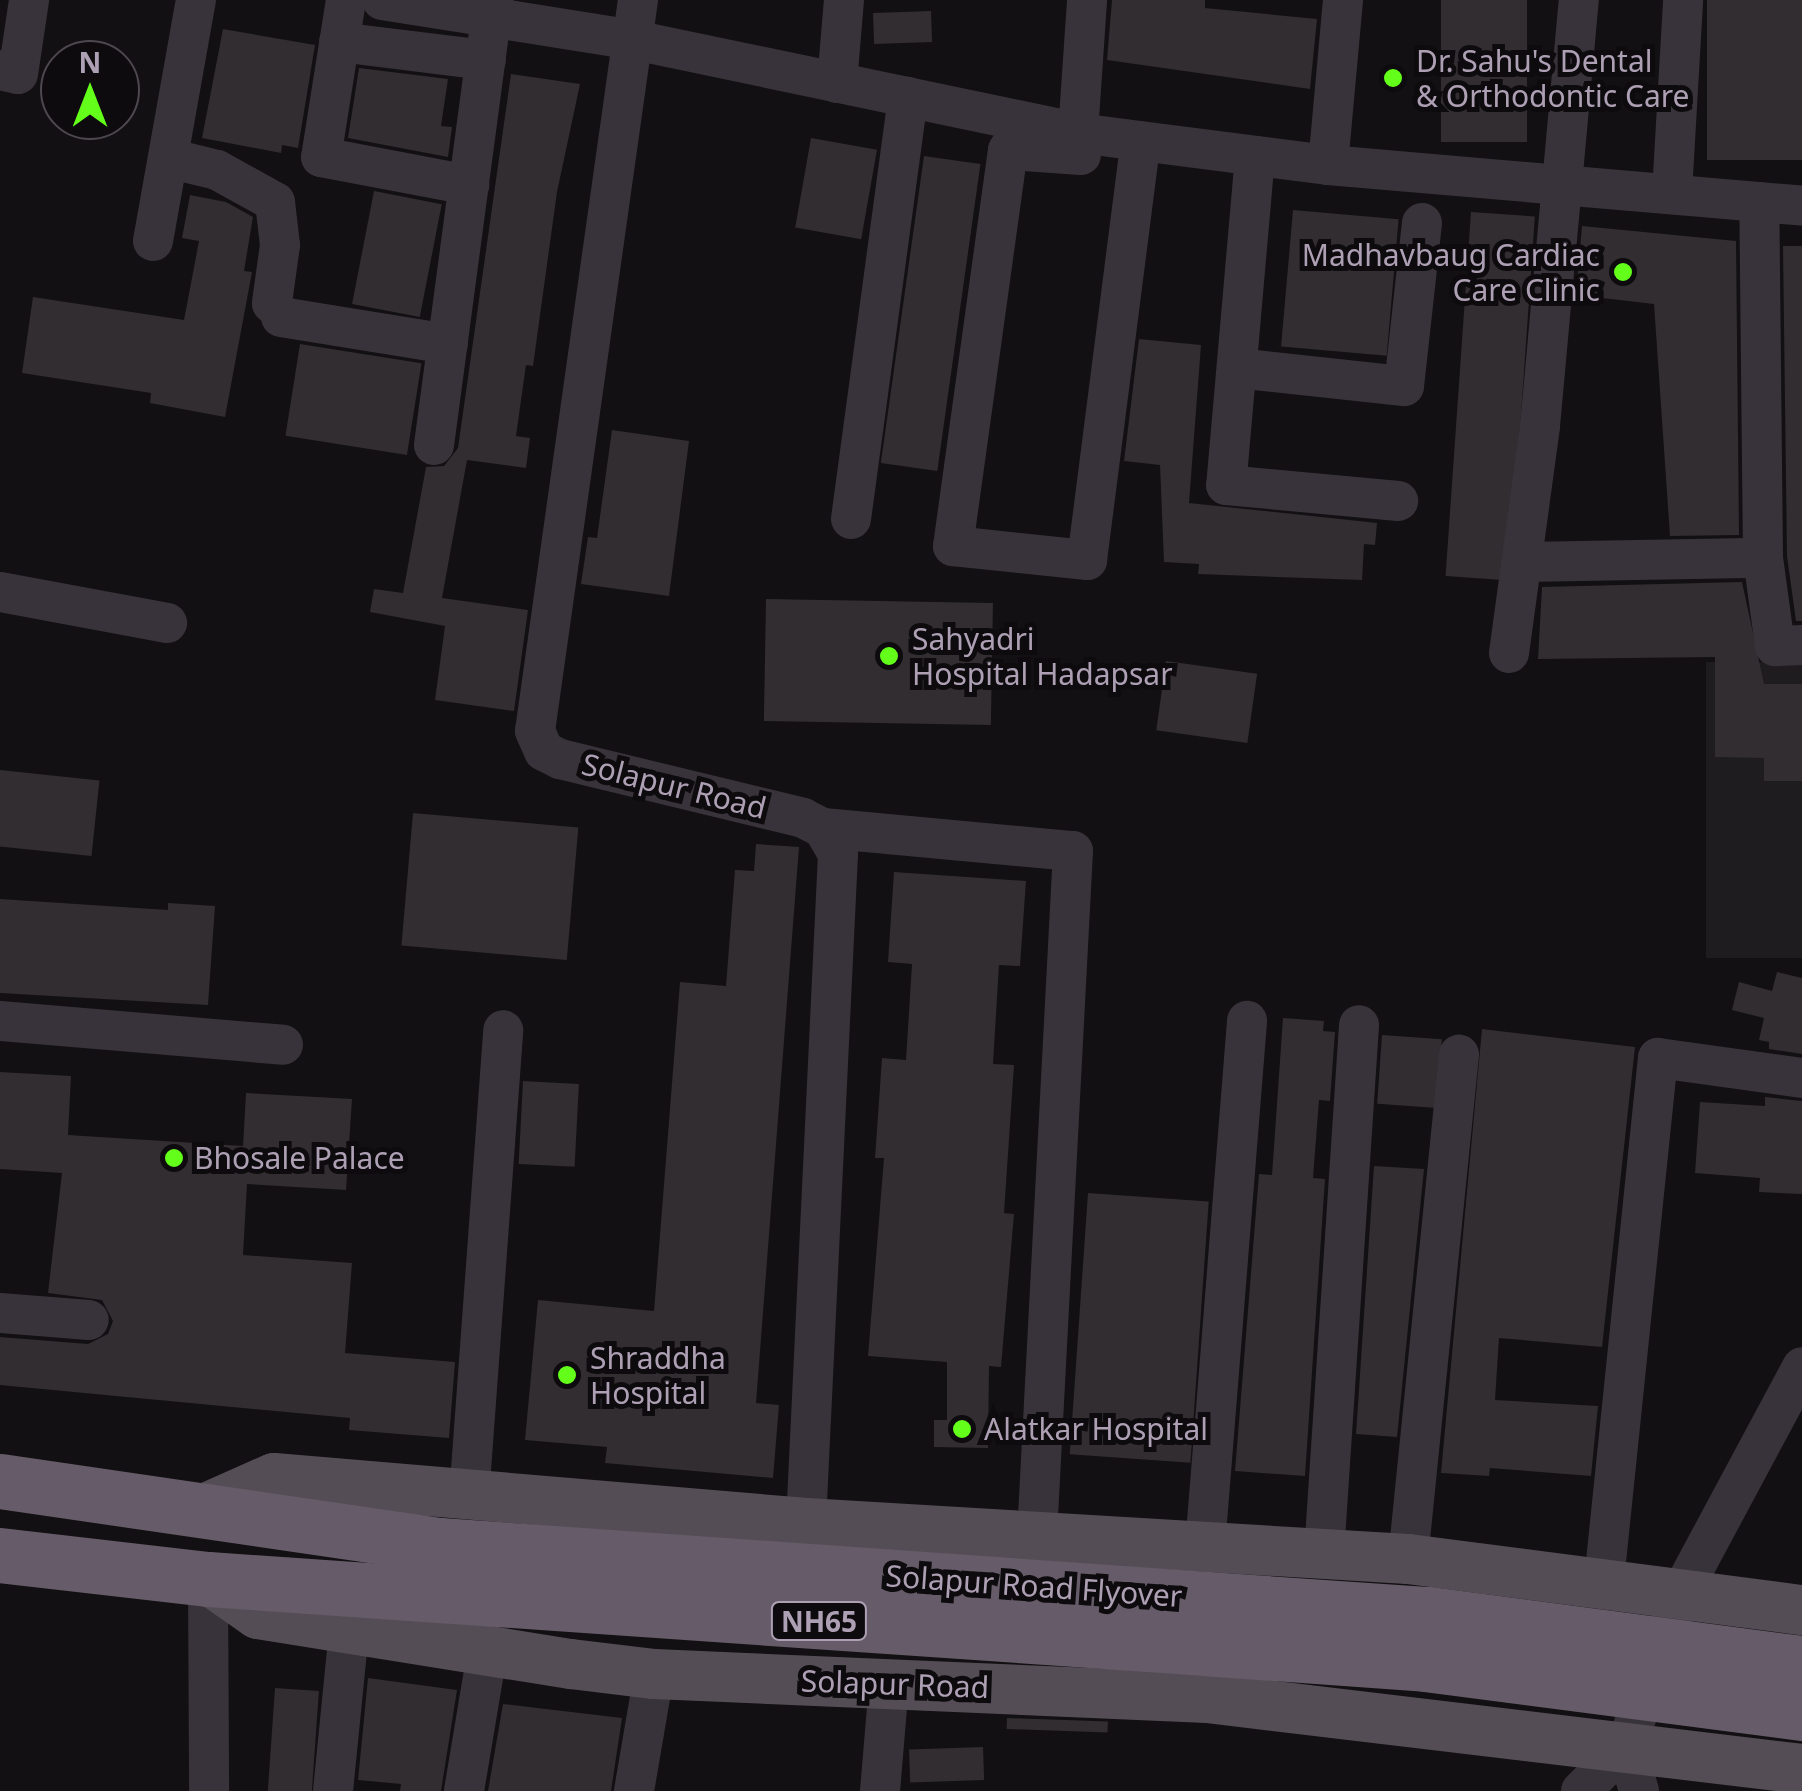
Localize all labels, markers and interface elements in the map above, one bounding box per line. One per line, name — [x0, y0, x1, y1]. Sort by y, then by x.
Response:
north arrow — [40, 40, 140, 140]
text: N — [79, 43, 101, 81]
place label: Dr. Sahu's Dental & Orthodontic Care — [1416, 43, 1690, 114]
marker: Dr. Sahu's Dental & Orthodontic Care — [1380, 65, 1406, 91]
place label: Madhavbaug Cardiac Care Clinic — [1302, 237, 1600, 308]
marker: Madhavbaug Cardiac Care Clinic — [1610, 259, 1636, 285]
place label: Sahyadri Hospital Hadapsar — [912, 621, 1173, 692]
marker: Sahyadri Hospital Hadapsar — [876, 643, 902, 669]
street label: Solapur Road — [578, 746, 770, 826]
place label: Bhosale Palace — [194, 1140, 405, 1176]
marker: Bhosale Palace — [163, 1147, 185, 1169]
place label: Shraddha Hospital — [590, 1340, 726, 1410]
marker: Shraddha Hospital — [554, 1362, 580, 1388]
place label: Alatkar Hospital — [984, 1411, 1208, 1447]
marker: Alatkar Hospital — [949, 1416, 975, 1442]
street label: Solapur Road Flyover — [885, 1558, 1183, 1614]
road number: NH65 — [769, 1598, 869, 1644]
street label: Solapur Road — [800, 1663, 990, 1705]

